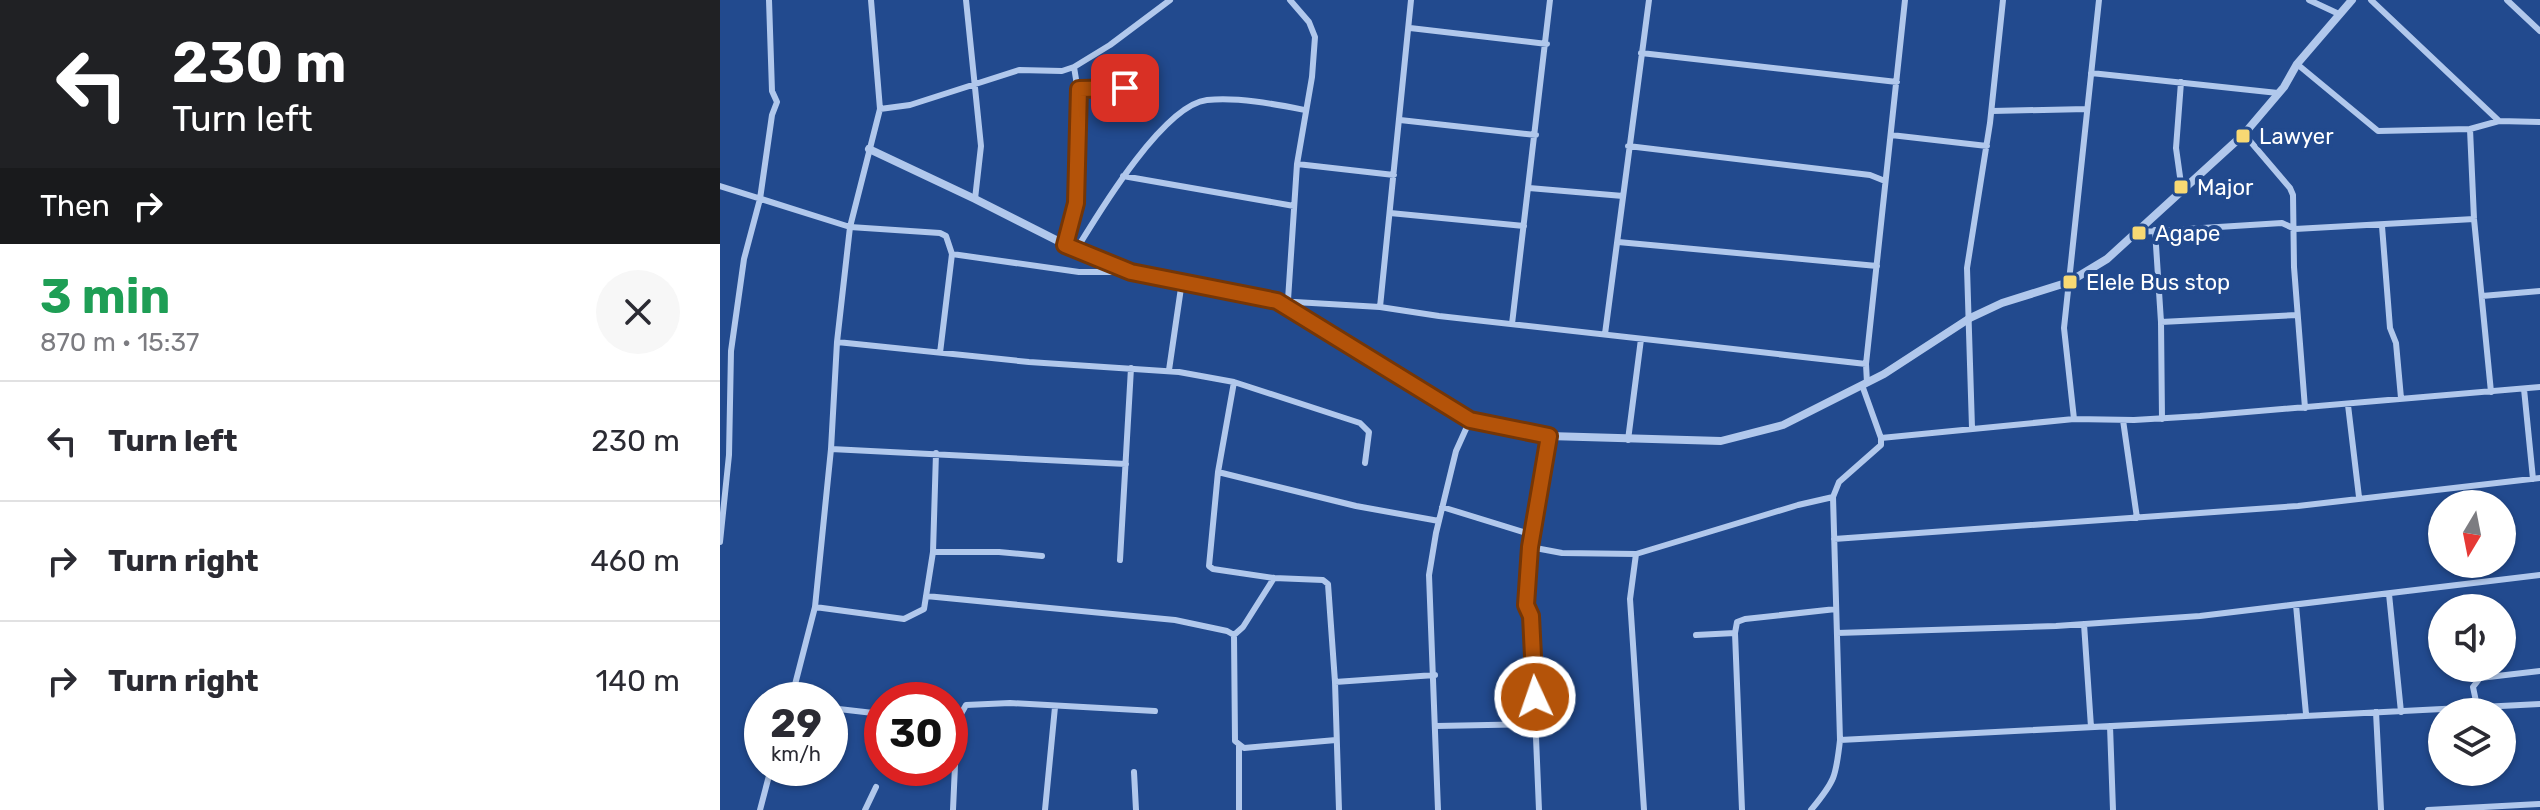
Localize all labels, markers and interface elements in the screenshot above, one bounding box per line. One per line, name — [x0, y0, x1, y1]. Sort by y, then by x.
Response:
text: 230 m — [172, 30, 347, 96]
icon: left — [40, 32, 144, 136]
pin — [1091, 54, 1159, 122]
icon: arrive — [1103, 66, 1147, 110]
text: Turn left — [172, 97, 313, 140]
place label: Lawyer — [2259, 123, 2334, 150]
marker: Lawyer — [2234, 127, 2252, 145]
place label: Major — [2197, 174, 2254, 201]
marker: Major — [2172, 178, 2190, 196]
icon: right — [126, 184, 170, 228]
text: Then — [40, 188, 110, 224]
place label: Agape — [2155, 220, 2220, 247]
marker: Agape — [2130, 224, 2148, 242]
text: 3 min — [40, 268, 170, 325]
place label: Elele Bus stop — [2086, 269, 2230, 296]
button: close — [596, 270, 680, 354]
marker: Elele Bus stop — [2061, 273, 2079, 291]
text: 870 m · 15:37 — [40, 327, 199, 358]
icon: left — [40, 419, 84, 463]
text: Turn left — [108, 423, 238, 459]
text: 230 m — [591, 423, 680, 459]
north arrow — [2428, 490, 2516, 578]
map controls — [2428, 490, 2516, 786]
icon: right — [40, 539, 84, 583]
text: Turn right — [108, 543, 259, 579]
text: 460 m — [590, 543, 680, 579]
button: sound — [2428, 594, 2516, 682]
position arrow — [1493, 655, 1577, 739]
icon: right — [40, 659, 84, 703]
text: Turn right — [108, 663, 259, 699]
text: 140 m — [595, 663, 680, 699]
speed limit sign: 30 — [864, 682, 968, 786]
button: layers — [2428, 698, 2516, 786]
text: 29 — [770, 700, 822, 747]
text: km/h — [771, 742, 821, 766]

